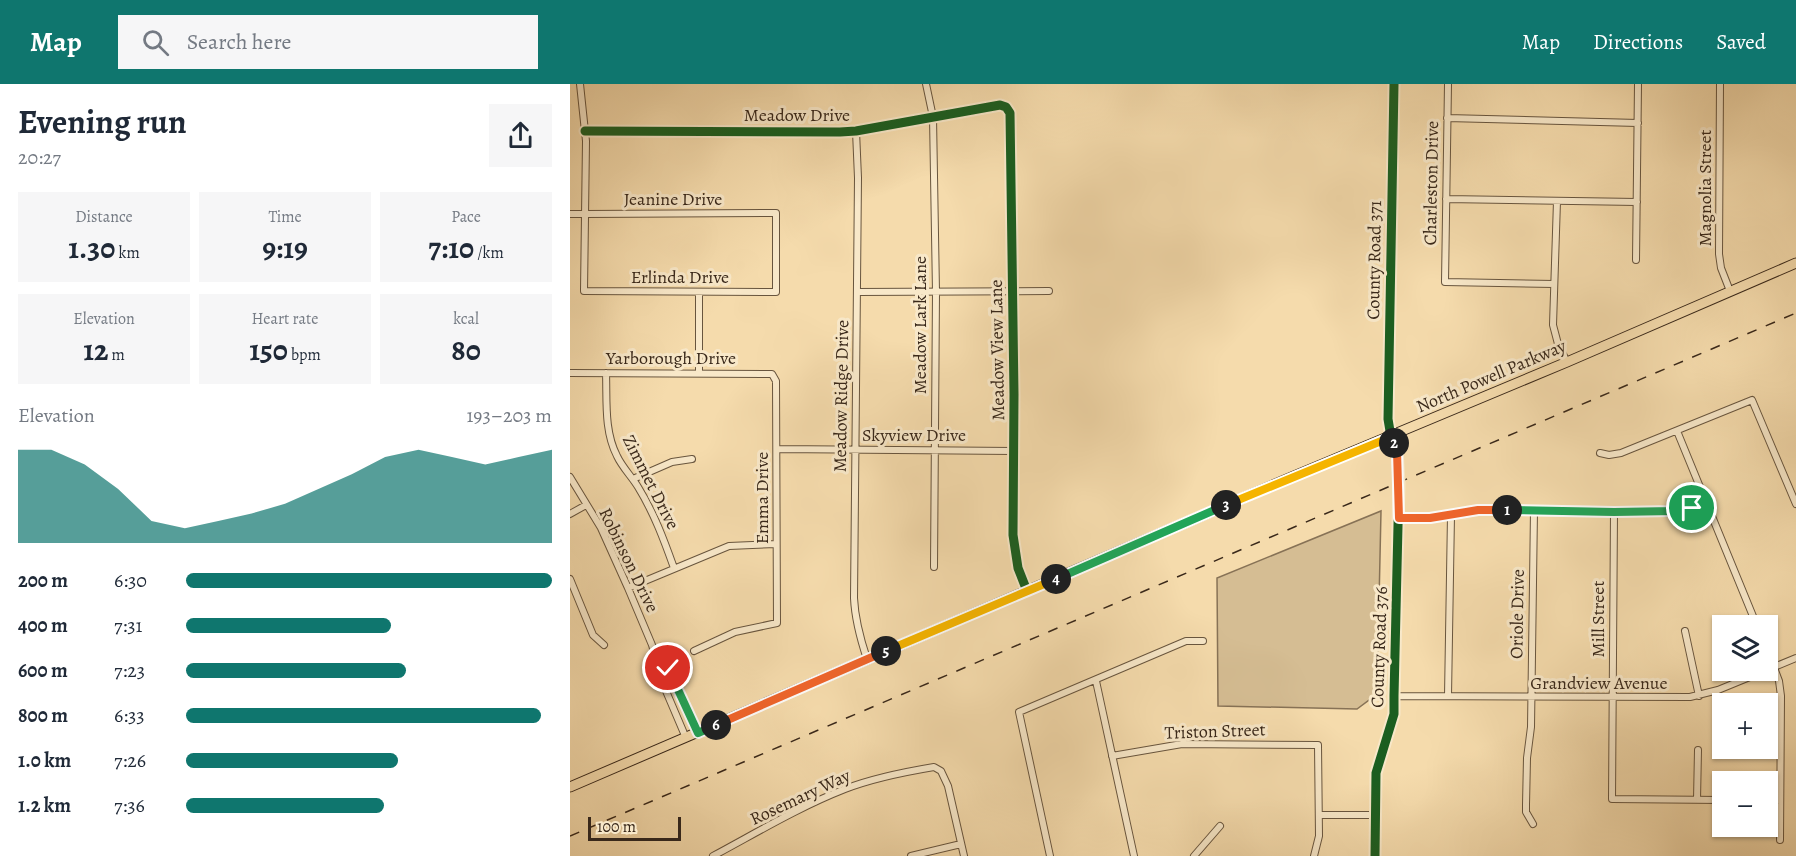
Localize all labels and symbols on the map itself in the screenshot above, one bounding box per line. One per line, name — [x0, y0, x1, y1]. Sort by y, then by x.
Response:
street label: Meadow Drive — [744, 103, 850, 127]
street label: Charleston Drive — [1418, 120, 1444, 246]
street label: Magnolia Street — [1693, 129, 1717, 246]
street label: Jeanine Drive — [624, 187, 722, 211]
street label: County Road 371 — [1361, 200, 1387, 320]
street label: Meadow Lark Lane — [908, 256, 932, 394]
street label: Erlinda Drive — [631, 265, 729, 289]
street label: Meadow View Lane — [984, 279, 1010, 421]
street label: Meadow Ridge Drive — [828, 320, 854, 472]
street label: North Powell Parkway — [1412, 333, 1570, 418]
street label: Yarborough Drive — [605, 346, 736, 370]
street label: Skyview Drive — [862, 423, 966, 447]
pin: 2 — [1379, 428, 1409, 458]
street label: Zimmet Drive — [617, 431, 685, 533]
street label: Emma Drive — [750, 452, 774, 544]
pin — [1666, 482, 1717, 533]
pin: 3 — [1211, 490, 1241, 520]
pin: 1 — [1492, 495, 1522, 525]
street label: Robinson Drive — [593, 504, 665, 616]
pin: 4 — [1041, 564, 1071, 594]
street label: Oriole Drive — [1504, 569, 1530, 659]
street label: Mill Street — [1586, 581, 1610, 657]
street label: County Road 376 — [1365, 586, 1393, 708]
pin: 5 — [871, 636, 901, 666]
pin — [642, 642, 693, 693]
street label: Grandview Avenue — [1530, 671, 1668, 695]
pin: 6 — [701, 710, 731, 740]
street label: Triston Street — [1164, 717, 1266, 745]
street label: Rosemary Way — [746, 763, 855, 831]
scale bar — [588, 814, 681, 842]

